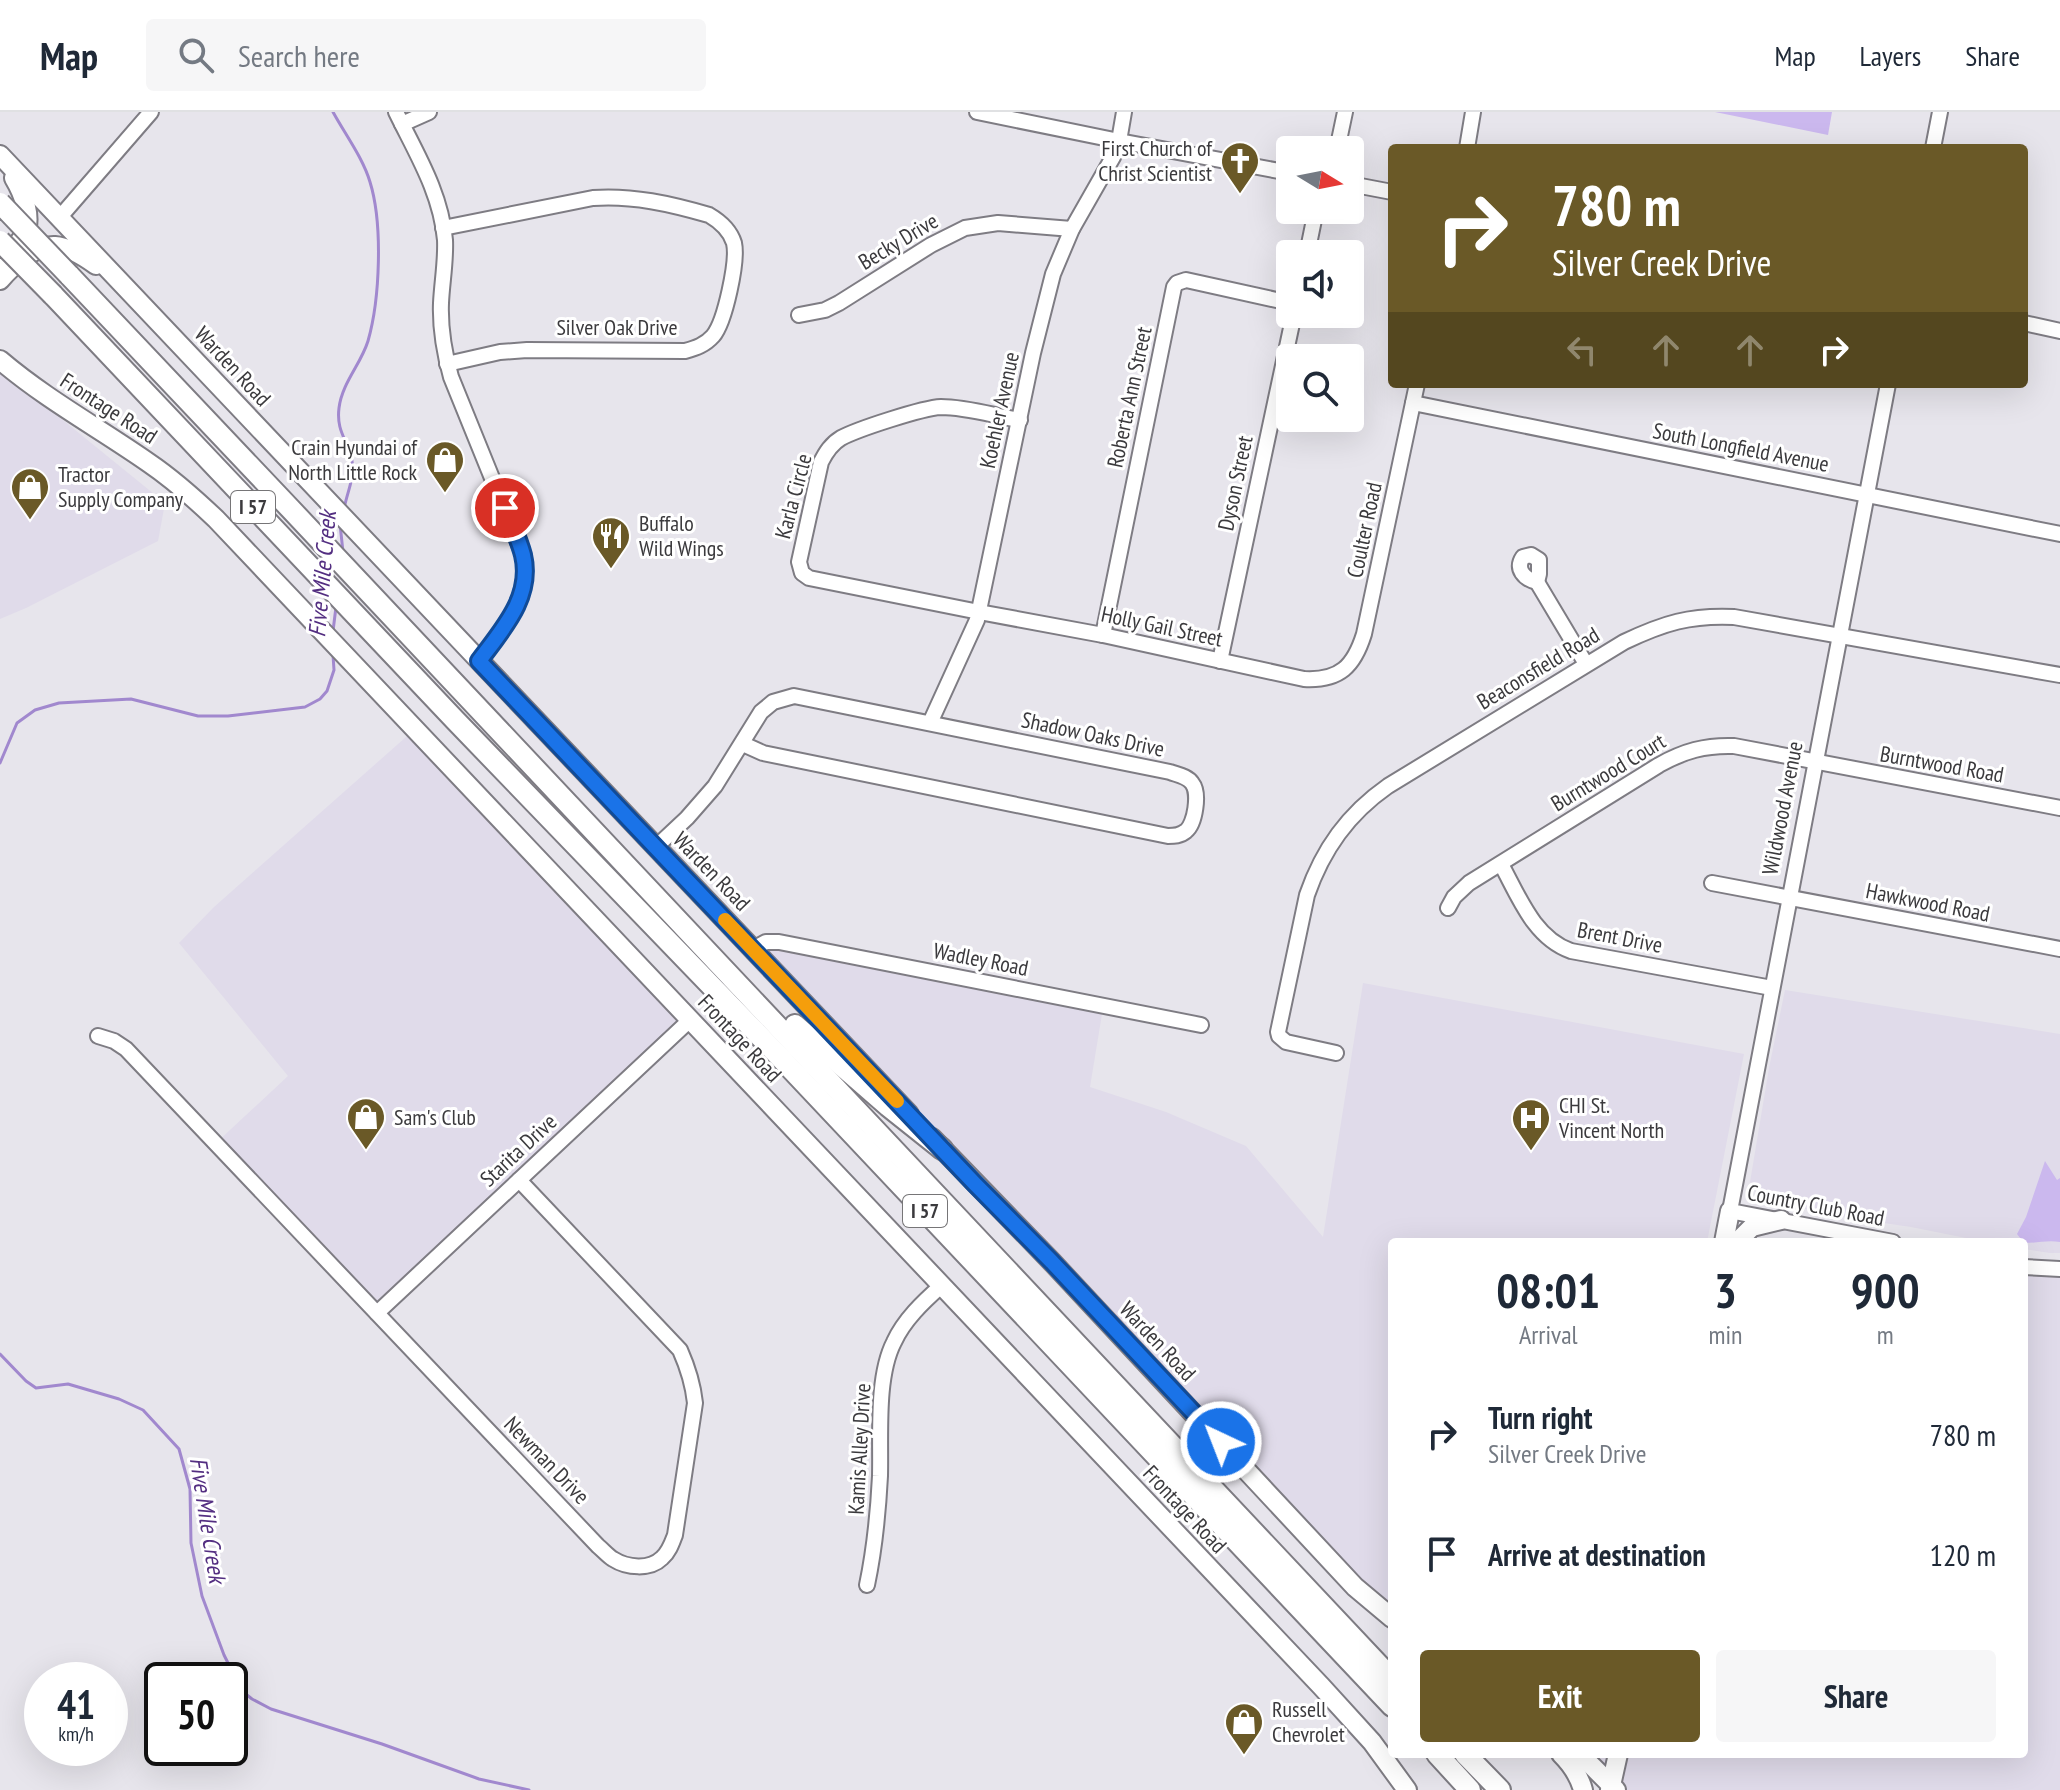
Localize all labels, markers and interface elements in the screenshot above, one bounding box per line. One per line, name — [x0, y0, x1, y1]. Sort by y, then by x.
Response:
search box — [146, 19, 706, 91]
text: Map — [40, 31, 98, 80]
icon: search — [174, 33, 218, 77]
text: Search here — [238, 36, 360, 75]
text: Map — [1774, 37, 1816, 74]
text: Layers — [1860, 37, 1921, 74]
text: Share — [1965, 37, 2020, 74]
place label: First Church of Christ Scientist — [1098, 134, 1213, 187]
north arrow — [1276, 136, 1364, 224]
map controls — [1276, 136, 1364, 432]
church icon: First Church of Christ Scientist — [1219, 140, 1261, 195]
text: 780 m — [1552, 169, 1681, 241]
icon: right — [1420, 176, 1524, 280]
street label: Becky Drive — [853, 206, 943, 276]
text: Silver Creek Drive — [1552, 239, 1771, 286]
button: sound — [1276, 240, 1364, 328]
street label: Silver Oak Drive — [556, 313, 678, 341]
street label: Warden Road — [189, 320, 277, 412]
street label: Roberta Ann Street — [1100, 324, 1158, 470]
icon: left — [1560, 328, 1604, 372]
icon: ahead — [1644, 328, 1688, 372]
icon: ahead — [1728, 328, 1772, 372]
icon: right — [1812, 328, 1856, 372]
button: search — [1276, 344, 1364, 432]
street label: Koehler Avenue — [973, 349, 1025, 471]
street label: Frontage Road — [55, 366, 163, 450]
street label: South Longfield Avenue — [1651, 416, 1831, 478]
place label: Crain Hyundai of North Little Rock — [288, 433, 418, 486]
street label: Dyson Street — [1211, 433, 1259, 533]
shop icon: Crain Hyundai of North Little Rock — [424, 439, 466, 494]
street label: Karla Circle — [768, 450, 818, 542]
place label: Tractor Supply Company — [58, 460, 184, 513]
shop icon: Tractor Supply Company — [9, 466, 51, 521]
pin — [471, 474, 539, 542]
street label: Coulter Road — [1340, 480, 1388, 580]
icon: arrive — [483, 486, 527, 530]
road number: I 57 — [231, 491, 275, 523]
water label: Five Mile Creek — [301, 507, 343, 638]
place label: Buffalo Wild Wings — [639, 509, 724, 562]
restaurant icon: Buffalo Wild Wings — [590, 515, 632, 570]
street label: Holly Gail Street — [1099, 599, 1225, 653]
street label: Beaconsfield Road — [1472, 620, 1604, 716]
street label: Shadow Oaks Drive — [1019, 705, 1167, 763]
street label: Burntwood Court — [1546, 727, 1670, 817]
street label: Wildwood Avenue — [1755, 739, 1809, 877]
street label: Burntwood Road — [1878, 739, 2006, 789]
street label: Warden Road — [667, 826, 757, 916]
street label: Hawkwood Road — [1864, 876, 1992, 928]
street label: Brent Drive — [1575, 915, 1665, 959]
street label: Wadley Road — [931, 936, 1031, 982]
street label: Frontage Road — [692, 988, 788, 1088]
place label: CHI St. Vincent North — [1558, 1091, 1664, 1144]
shop icon: Sam's Club — [345, 1096, 387, 1151]
hospital icon: CHI St. Vincent North — [1510, 1097, 1552, 1152]
place label: Sam's Club — [394, 1103, 476, 1131]
street label: Starita Drive — [474, 1108, 562, 1192]
street label: Country Club Road — [1745, 1178, 1887, 1232]
road number: I 57 — [903, 1195, 947, 1227]
text: 08:01 — [1496, 1259, 1600, 1321]
text: 3 — [1714, 1259, 1737, 1321]
text: 900 — [1851, 1259, 1920, 1321]
street label: Warden Road — [1114, 1295, 1202, 1387]
text: Arrival — [1519, 1318, 1578, 1351]
text: min — [1708, 1318, 1742, 1351]
text: m — [1877, 1318, 1894, 1351]
street label: Kamis Alley Drive — [842, 1383, 876, 1515]
text: Turn right — [1488, 1398, 1592, 1437]
position arrow — [1179, 1400, 1263, 1484]
street label: Newman Drive — [498, 1410, 596, 1510]
icon: right — [1420, 1412, 1464, 1456]
text: 780 m — [1930, 1415, 1996, 1454]
text: Silver Creek Drive — [1488, 1437, 1646, 1470]
water label: Five Mile Creek — [183, 1455, 234, 1588]
street label: Frontage Road — [1137, 1459, 1233, 1559]
icon: arrive — [1420, 1532, 1464, 1576]
text: Arrive at destination — [1488, 1535, 1706, 1574]
text: 120 m — [1930, 1535, 1996, 1574]
button: Exit — [1420, 1650, 1700, 1742]
button: Share — [1716, 1650, 1996, 1742]
speed limit sign: 50 — [144, 1662, 248, 1766]
text: 41 — [57, 1678, 95, 1730]
place label: Russell Chevrolet — [1272, 1695, 1345, 1748]
shop icon: Russell Chevrolet — [1223, 1701, 1265, 1756]
text: km/h — [58, 1721, 94, 1747]

